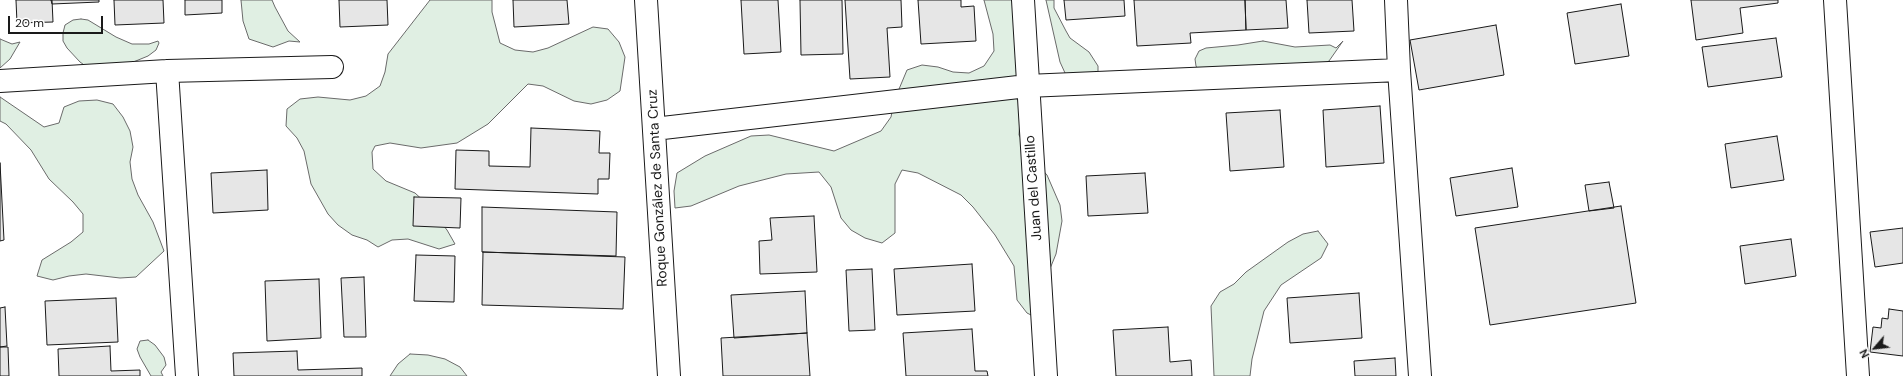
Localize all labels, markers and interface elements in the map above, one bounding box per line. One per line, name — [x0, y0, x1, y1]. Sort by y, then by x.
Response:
scale bar — [10, 8, 105, 34]
text: 20 m — [15, 15, 44, 31]
street label: Roque González de Santa Cruz — [644, 89, 672, 287]
street label: Juan del Castillo — [1022, 135, 1046, 241]
north arrow — [1855, 328, 1895, 368]
text: N — [1856, 347, 1872, 360]

